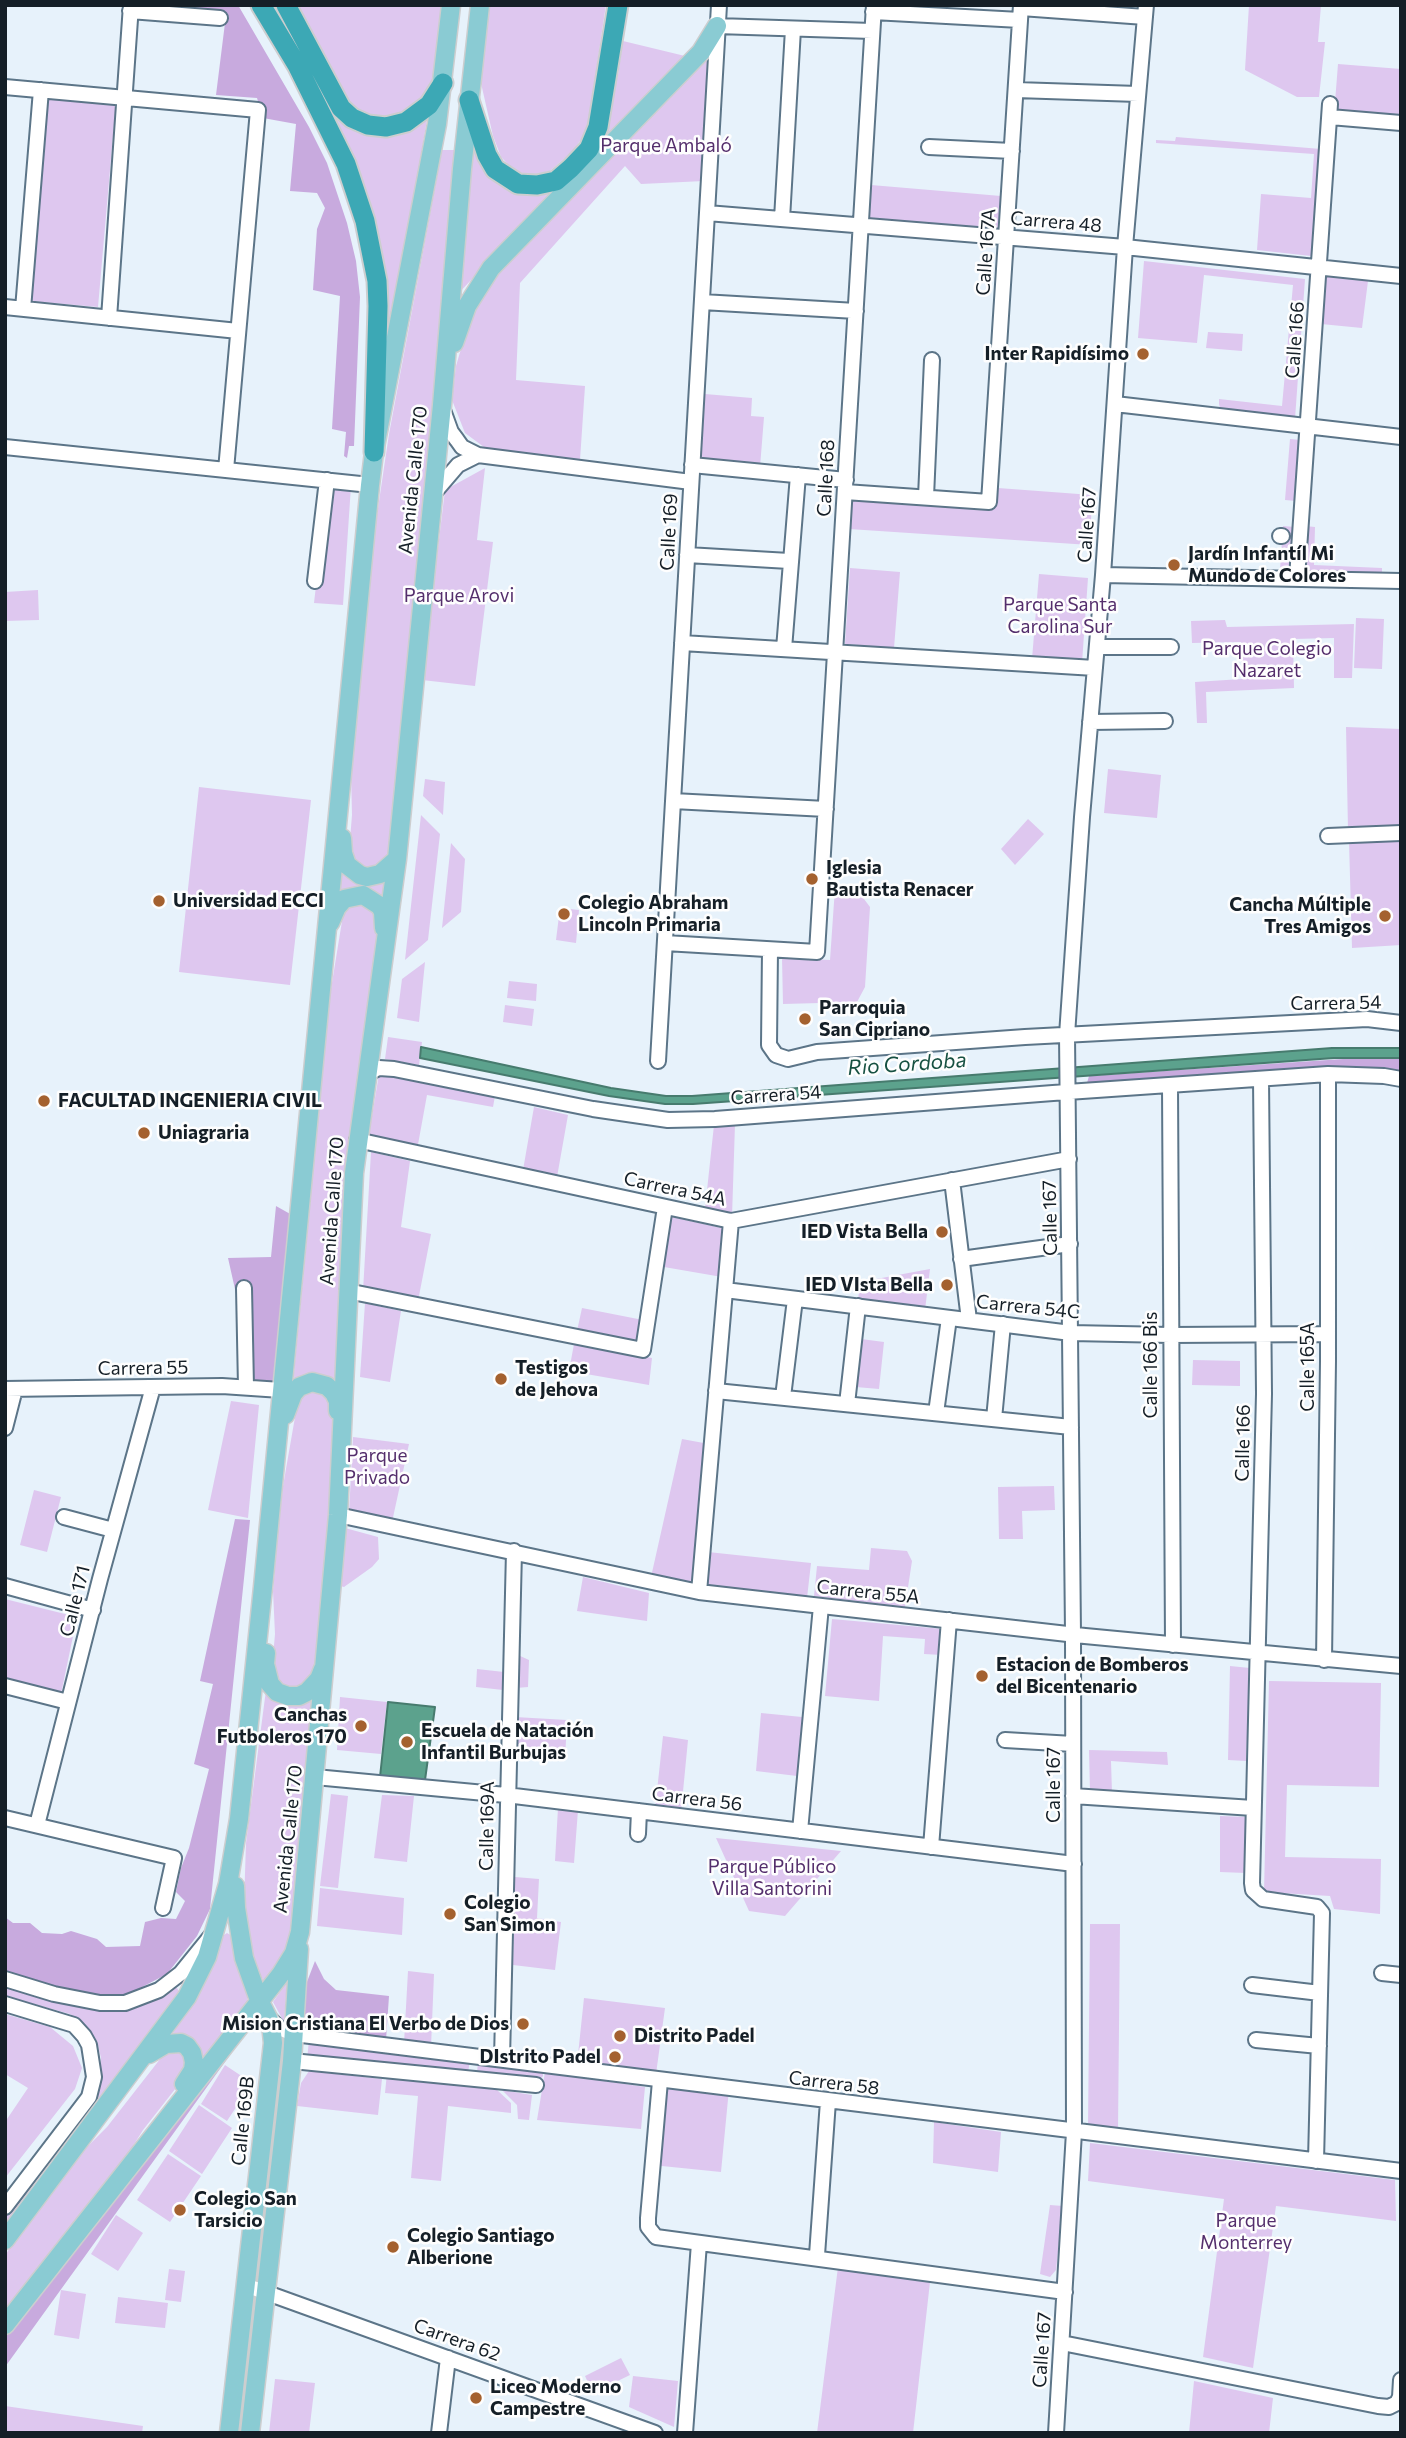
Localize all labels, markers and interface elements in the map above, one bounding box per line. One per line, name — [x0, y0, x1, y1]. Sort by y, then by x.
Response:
park label: Parque Ambaló — [600, 135, 732, 157]
street label: Carrera 48 — [1009, 207, 1103, 237]
street label: Calle 167A — [972, 208, 1000, 296]
street label: Calle 166 — [1281, 301, 1309, 379]
place label: Inter Rapidísimo — [985, 343, 1129, 365]
marker: Inter Rapidísimo — [1135, 346, 1151, 362]
street label: Avenida Calle 170 — [394, 405, 432, 555]
street label: Calle 168 — [813, 439, 839, 517]
street label: Calle 167 — [1073, 486, 1101, 564]
street label: Calle 169 — [656, 493, 682, 571]
place label: Jardín Infantíl Mi Mundo de Colores — [1188, 543, 1346, 587]
marker: Jardín Infantíl Mi Mundo de Colores — [1166, 557, 1182, 573]
park label: Parque Arovi — [404, 585, 514, 607]
park label: Parque Santa Carolina Sur — [1003, 594, 1117, 638]
park label: Parque Colegio Nazaret — [1202, 638, 1332, 682]
place label: Iglesia Bautista Renacer — [826, 857, 974, 901]
marker: Iglesia Bautista Renacer — [804, 871, 820, 887]
place label: Universidad ECCI — [173, 890, 324, 912]
place label: Colegio Abraham Lincoln Primaria — [578, 892, 728, 936]
marker: Universidad ECCI — [151, 893, 167, 909]
place label: Cancha Múltiple Tres Amigos — [1229, 894, 1371, 938]
marker: Colegio Abraham Lincoln Primaria — [556, 906, 572, 922]
marker: Cancha Múltiple Tres Amigos — [1377, 908, 1393, 924]
street label: Carrera 54 — [1290, 991, 1382, 1015]
place label: Parroquia San Cipriano — [819, 997, 930, 1041]
marker: Parroquia San Cipriano — [797, 1011, 813, 1027]
water label: Rio Cordoba — [847, 1047, 967, 1081]
street label: Carrera 54 — [730, 1080, 822, 1110]
place label: FACULTAD INGENIERIA CIVIL — [58, 1090, 322, 1112]
marker: FACULTAD INGENIERIA CIVIL — [36, 1093, 52, 1109]
place label: Uniagraria — [158, 1122, 249, 1144]
marker: Uniagraria — [136, 1125, 152, 1141]
street label: Avenida Calle 170 — [315, 1136, 349, 1286]
street label: Carrera 54A — [622, 1167, 728, 1211]
street label: Calle 167 — [1038, 1180, 1062, 1256]
place label: IED Vista Bella — [801, 1221, 928, 1243]
marker: IED Vista Bella — [934, 1224, 950, 1240]
place label: IED VIsta Bella — [805, 1274, 933, 1296]
marker: IED VIsta Bella — [939, 1277, 955, 1293]
street label: Carrera 54C — [975, 1290, 1081, 1324]
street label: Calle 166 Bis — [1140, 1312, 1162, 1418]
street label: Calle 165A — [1297, 1322, 1319, 1412]
street label: Carrera 55 — [97, 1356, 189, 1380]
place label: Testigos de Jehova — [515, 1357, 598, 1401]
marker: Testigos de Jehova — [493, 1371, 509, 1387]
street label: Calle 166 — [1231, 1404, 1255, 1482]
park label: Parque Privado — [344, 1445, 410, 1489]
street label: Calle 171 — [55, 1563, 95, 1639]
street label: Carrera 55A — [815, 1575, 921, 1609]
place label: Estacion de Bomberos del Bicentenario — [996, 1654, 1189, 1698]
marker: Estacion de Bomberos del Bicentenario — [974, 1668, 990, 1684]
place label: Canchas Futboleros 170 — [217, 1704, 347, 1748]
marker: Canchas Futboleros 170 — [353, 1718, 369, 1734]
place label: Escuela de Natación Infantil Burbujas — [421, 1720, 594, 1764]
marker: Escuela de Natación Infantil Burbujas — [399, 1734, 415, 1750]
street label: Calle 167 — [1043, 1747, 1065, 1823]
street label: Avenida Calle 170 — [269, 1764, 307, 1914]
street label: Calle 169A — [475, 1781, 499, 1871]
street label: Carrera 56 — [650, 1782, 744, 1816]
park label: Parque Público Villa Santorini — [708, 1856, 836, 1900]
place label: Colegio San Simon — [464, 1892, 556, 1936]
marker: Colegio San Simon — [442, 1906, 458, 1922]
place label: Mision Cristiana El Verbo de Dios — [222, 2013, 509, 2035]
marker: Mision Cristiana El Verbo de Dios — [515, 2016, 531, 2032]
place label: Distrito Padel — [634, 2025, 755, 2047]
marker: Distrito Padel — [612, 2028, 628, 2044]
place label: DIstrito Padel — [480, 2046, 601, 2068]
marker: DIstrito Padel — [607, 2049, 623, 2065]
street label: Carrera 58 — [787, 2066, 881, 2100]
street label: Calle 169B — [227, 2075, 259, 2167]
place label: Colegio San Tarsicio — [194, 2188, 297, 2232]
marker: Colegio San Tarsicio — [172, 2202, 188, 2218]
park label: Parque Monterrey — [1200, 2210, 1292, 2254]
place label: Colegio Santiago Alberione — [407, 2225, 555, 2269]
marker: Colegio Santiago Alberione — [385, 2239, 401, 2255]
street label: Calle 167 — [1028, 2311, 1056, 2389]
street label: Carrera 62 — [410, 2314, 504, 2366]
place label: Liceo Moderno Campestre — [490, 2376, 621, 2420]
marker: Liceo Moderno Campestre — [468, 2390, 484, 2406]

